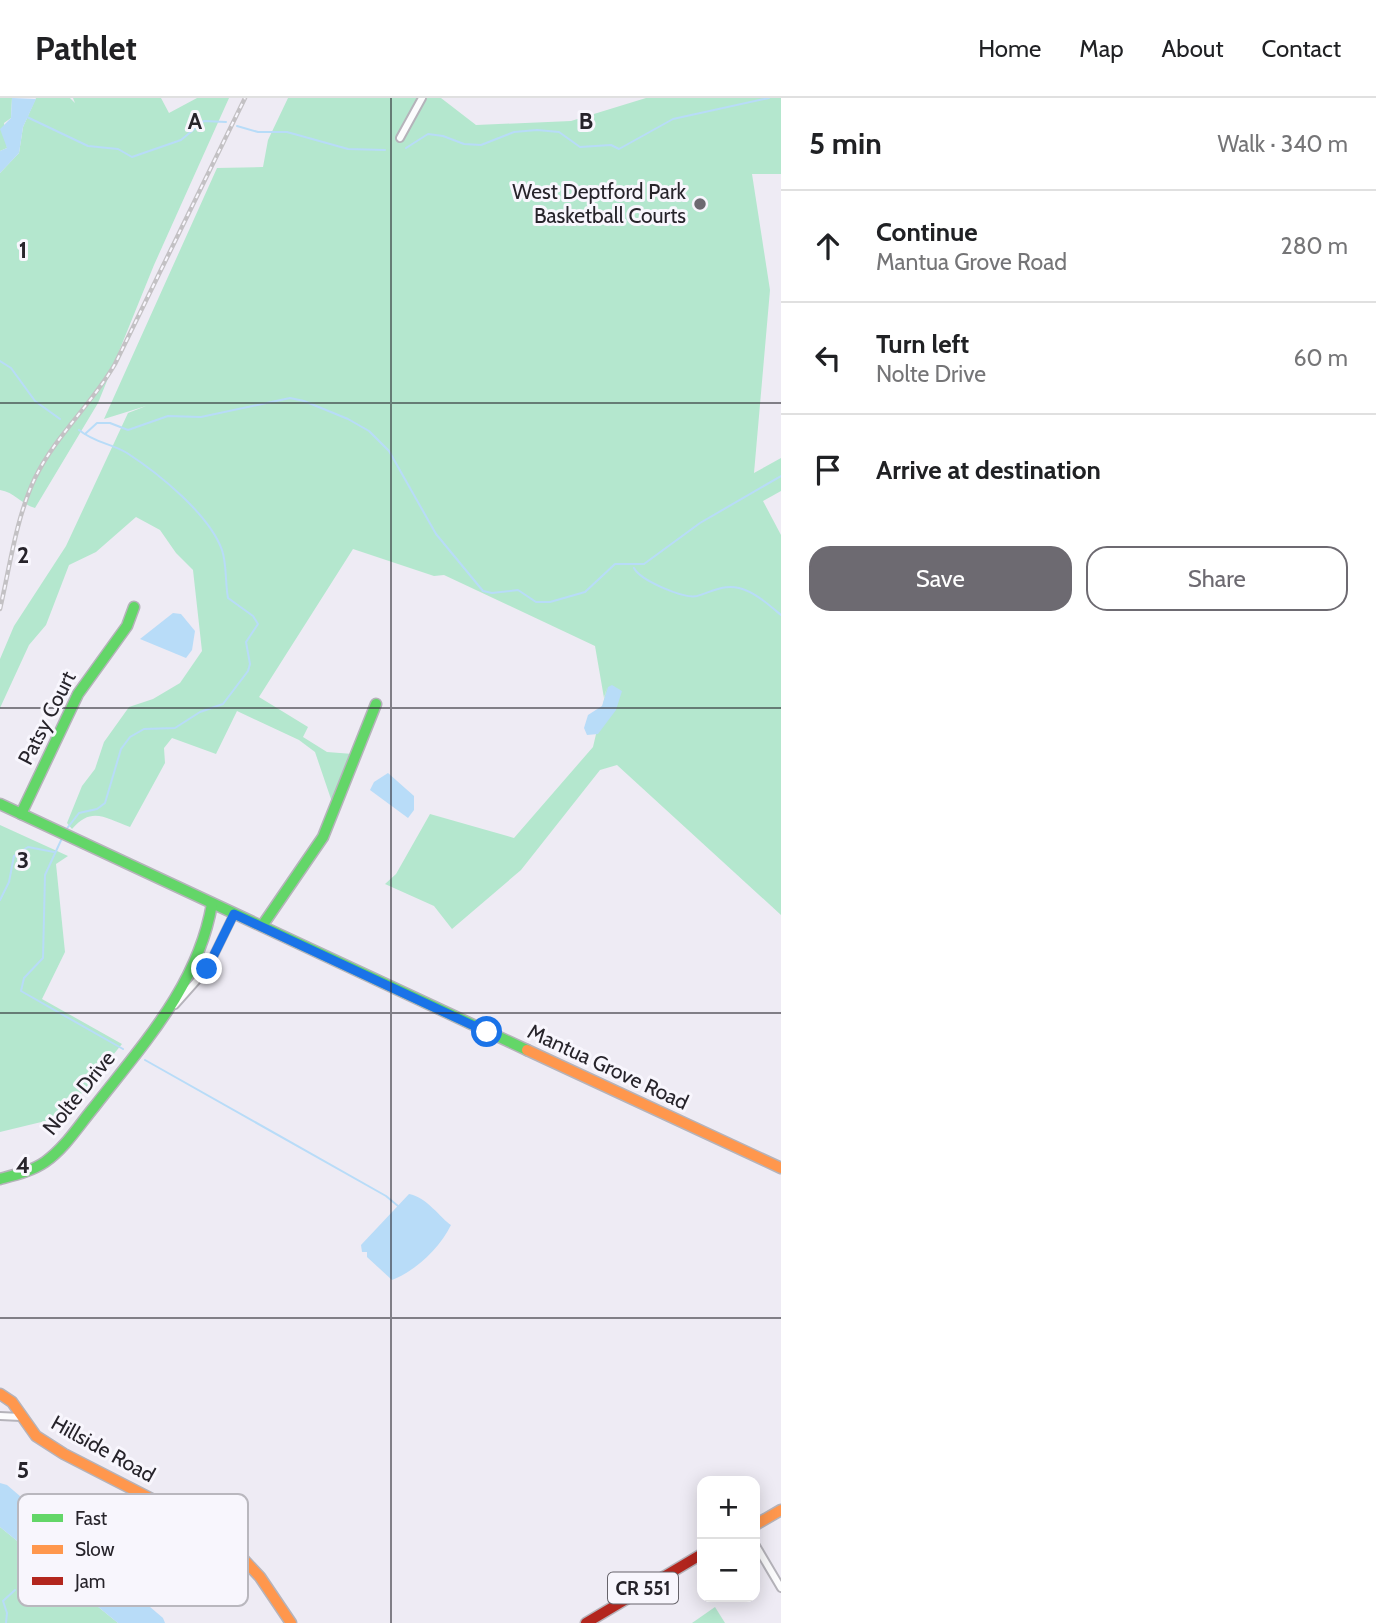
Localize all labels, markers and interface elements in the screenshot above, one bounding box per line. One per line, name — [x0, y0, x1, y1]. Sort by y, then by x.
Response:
text: Pathlet — [35, 28, 137, 68]
text: Home — [978, 34, 1041, 63]
text: Map — [1079, 34, 1124, 63]
text: About — [1162, 34, 1224, 63]
text: Contact — [1262, 34, 1341, 63]
text: A — [188, 107, 203, 135]
text: B — [579, 107, 593, 135]
text: 5 min — [809, 125, 882, 162]
text: Walk · 340 m — [1217, 130, 1348, 158]
place label: West Deptford Park Basketball Courts — [512, 179, 687, 228]
marker: West Deptford Park Basketball Courts — [692, 196, 708, 212]
text: Continue — [876, 216, 978, 248]
icon: ahead — [809, 227, 847, 265]
text: 280 m — [1281, 232, 1348, 260]
text: 1 — [19, 236, 27, 264]
text: Mantua Grove Road — [876, 248, 1067, 276]
text: Turn left — [876, 328, 969, 360]
icon: left — [809, 339, 847, 377]
text: 60 m — [1294, 344, 1348, 372]
text: Nolte Drive — [876, 360, 986, 388]
icon: arrive — [809, 451, 847, 489]
text: Arrive at destination — [876, 454, 1101, 486]
text: 2 — [17, 541, 29, 569]
button: Save — [809, 546, 1072, 611]
button: Share — [1086, 546, 1348, 611]
street label: Patsy Court — [12, 667, 81, 769]
text: 3 — [17, 846, 29, 874]
route end — [191, 953, 222, 984]
route start — [471, 1016, 502, 1047]
street label: Mantua Grove Road — [524, 1018, 692, 1115]
street label: Nolte Drive — [37, 1046, 120, 1140]
text: 4 — [16, 1151, 30, 1179]
street label: Hillside Road — [47, 1410, 160, 1487]
text: 5 — [17, 1456, 29, 1484]
map controls — [697, 1476, 760, 1602]
button: + — [697, 1476, 760, 1539]
legend — [18, 1494, 248, 1606]
text: Fast — [75, 1507, 108, 1530]
text: Slow — [75, 1538, 115, 1561]
button: − — [697, 1539, 760, 1602]
text: Jam — [74, 1570, 105, 1593]
road number: CR 551 — [608, 1572, 678, 1604]

